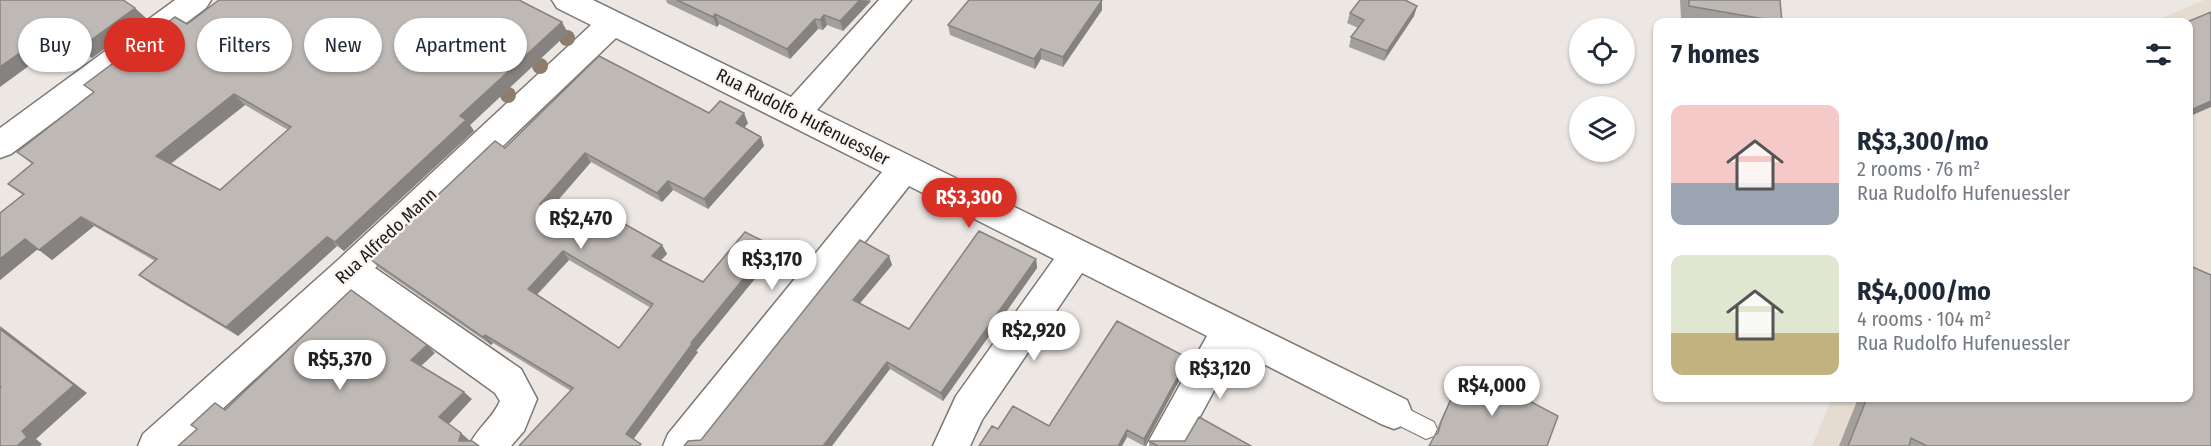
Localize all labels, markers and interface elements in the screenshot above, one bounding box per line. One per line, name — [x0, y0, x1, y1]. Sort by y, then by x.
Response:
chip: Buy — [18, 18, 92, 72]
chip: Rent — [104, 18, 185, 72]
chip: Filters — [197, 18, 292, 72]
chip: New — [304, 18, 382, 72]
chip: Apartment — [394, 18, 527, 72]
map controls — [1569, 18, 1635, 162]
button: locate — [1569, 18, 1635, 84]
icon: filters — [2142, 38, 2175, 71]
text: 7 homes — [1671, 39, 1759, 70]
street label: Rua Rudolfo Hufenuessler — [713, 64, 894, 171]
button: layers — [1569, 96, 1635, 162]
text: R$3,300/mo — [1857, 126, 1989, 157]
icon: home — [1719, 129, 1791, 201]
text: 2 rooms · 76 m² — [1857, 157, 1980, 181]
pin: R$3,300 — [914, 178, 1024, 229]
text: Rua Rudolfo Hufenuessler — [1857, 181, 2070, 205]
street label: Rua Alfredo Mann — [331, 183, 441, 289]
text: R$3,300 — [936, 185, 1002, 209]
pin: R$2,470 — [526, 199, 636, 250]
text: R$2,470 — [549, 206, 613, 230]
pin: R$3,170 — [717, 240, 827, 291]
text: R$3,170 — [742, 247, 802, 271]
text: R$4,000/mo — [1857, 276, 1991, 307]
icon: home — [1719, 279, 1791, 351]
text: 4 rooms · 104 m² — [1857, 307, 1992, 331]
pin: R$2,920 — [979, 311, 1089, 362]
text: R$2,920 — [1002, 318, 1066, 342]
text: Rua Rudolfo Hufenuessler — [1857, 331, 2070, 355]
pin: R$5,370 — [285, 340, 395, 391]
text: R$5,370 — [308, 347, 372, 371]
pin: R$3,120 — [1165, 349, 1275, 400]
text: R$3,120 — [1189, 356, 1251, 380]
pin: R$4,000 — [1437, 366, 1547, 417]
text: R$4,000 — [1458, 373, 1526, 397]

